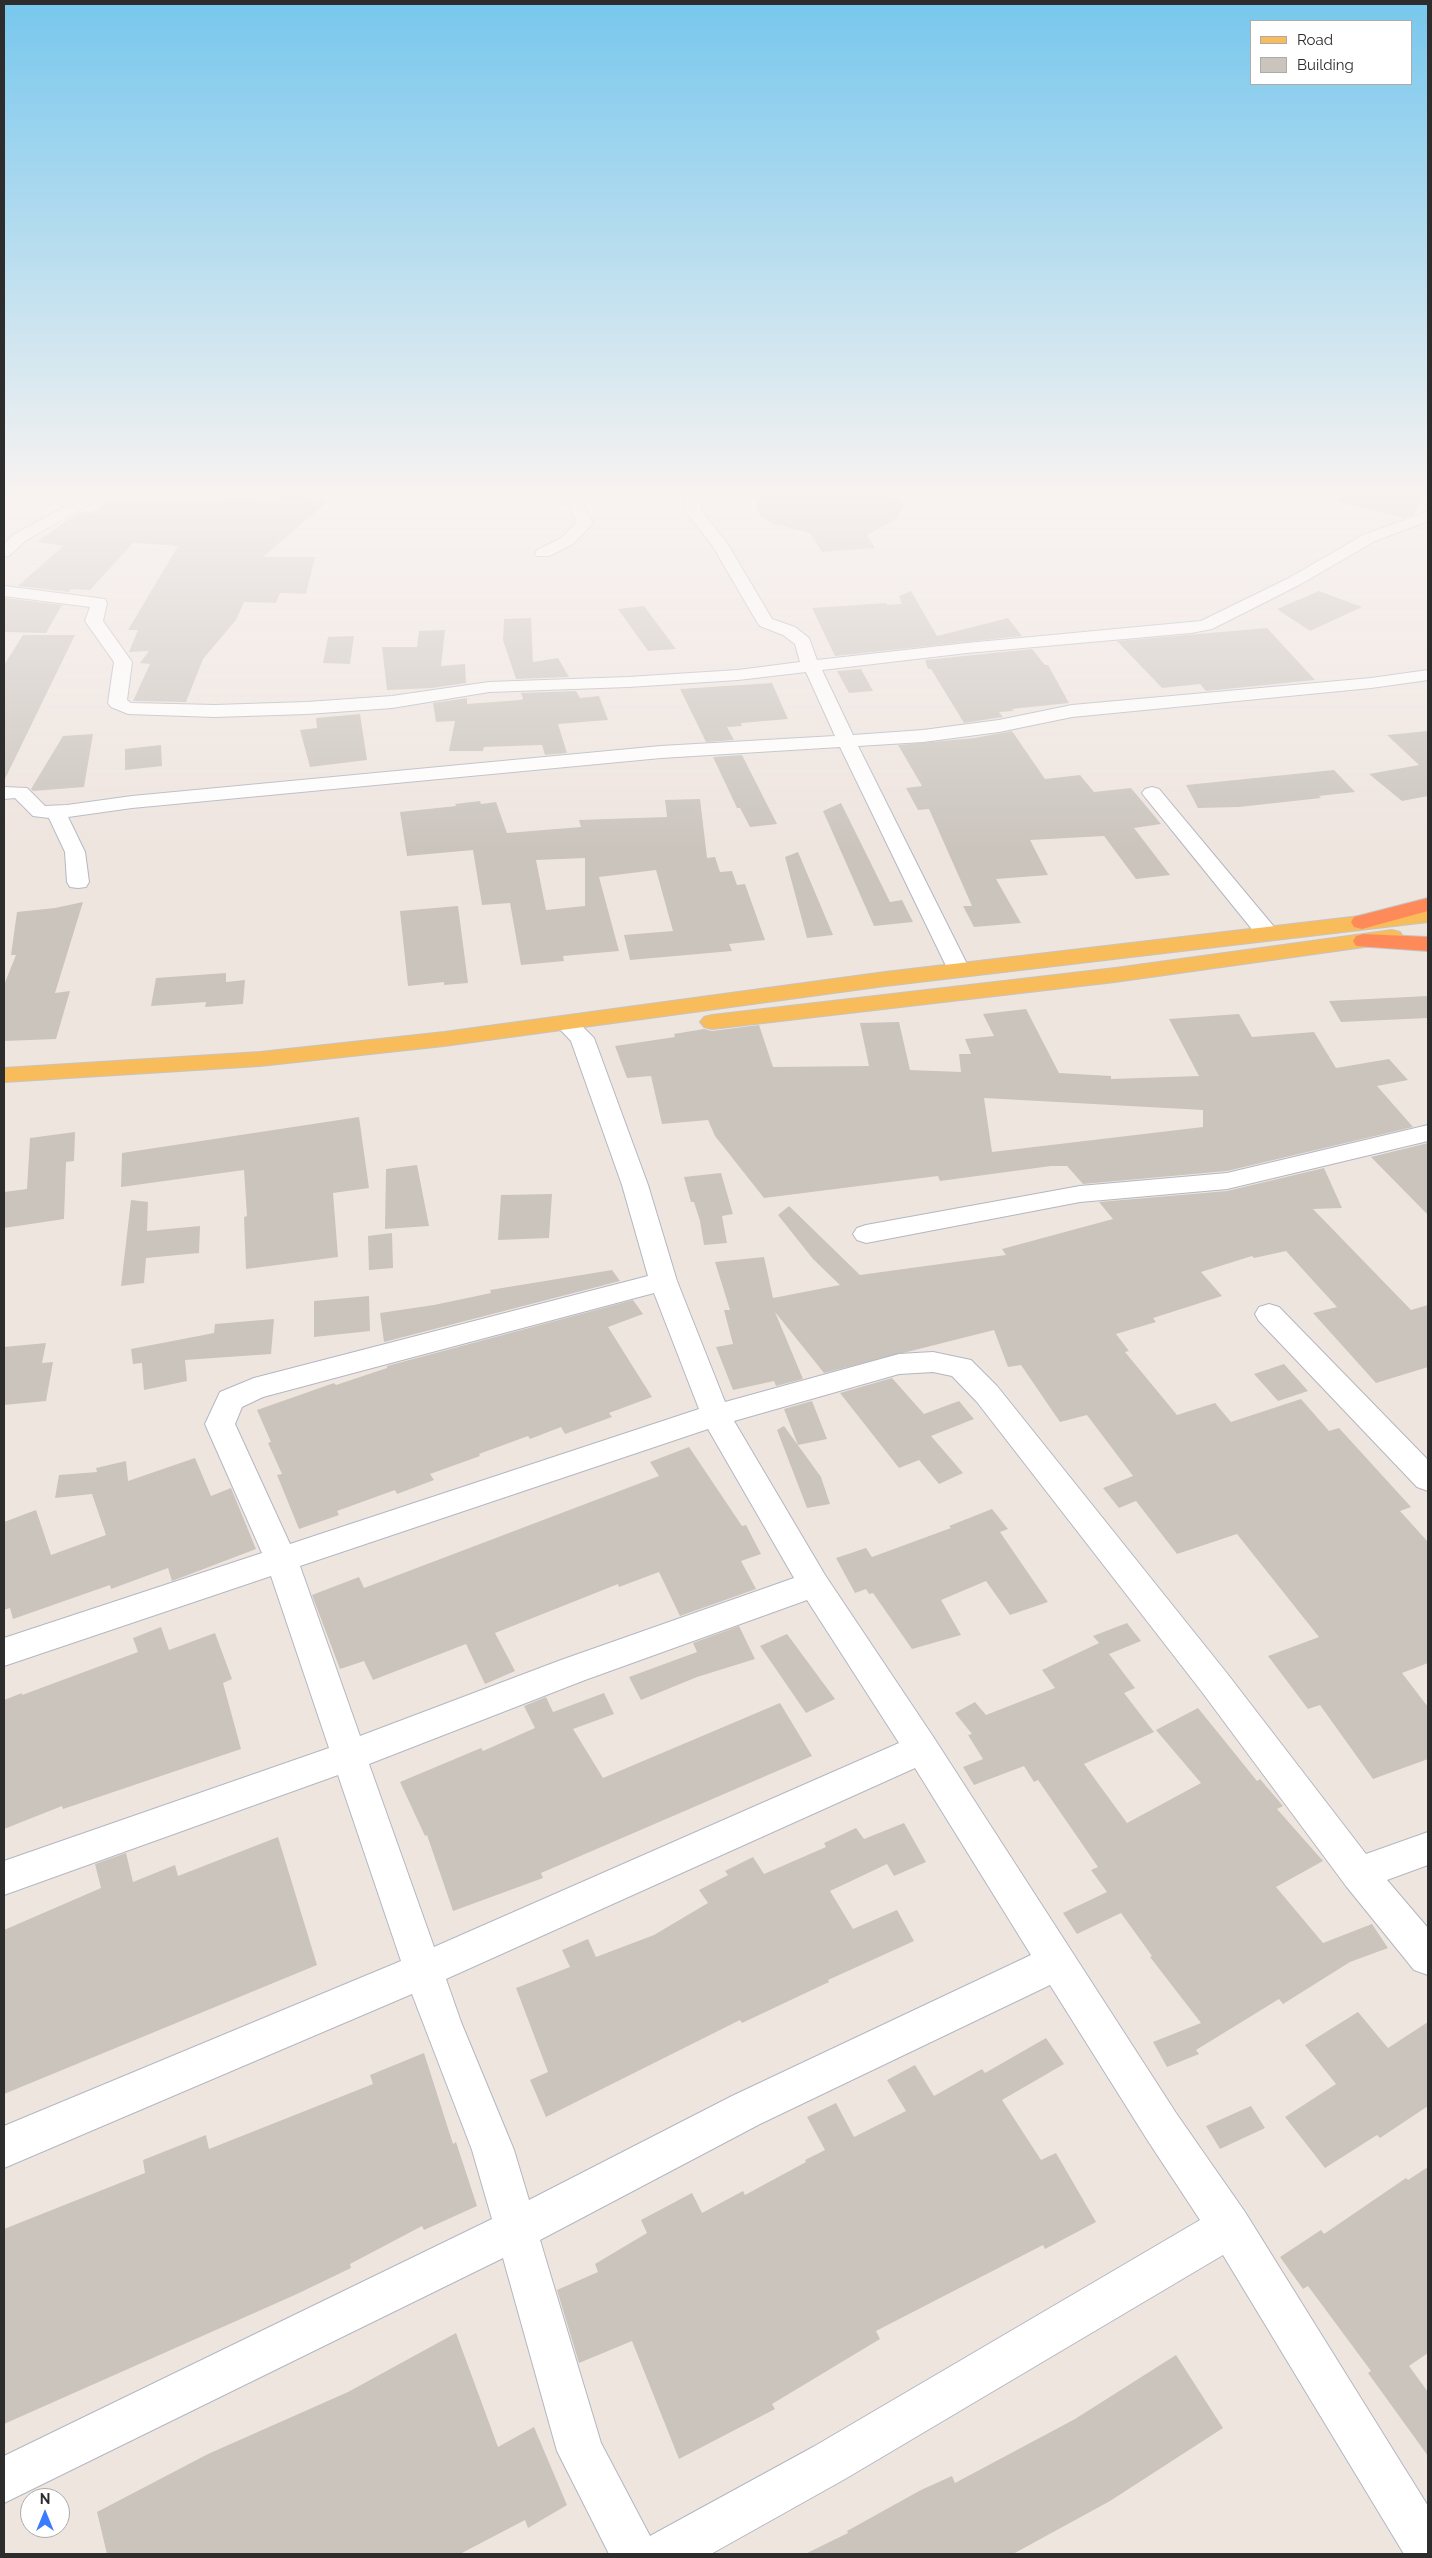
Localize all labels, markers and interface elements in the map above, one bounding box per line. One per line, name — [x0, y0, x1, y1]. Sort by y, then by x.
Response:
legend — [1250, 20, 1412, 85]
text: Road — [1297, 31, 1333, 49]
text: Building — [1297, 56, 1354, 74]
north arrow — [20, 2488, 70, 2538]
text: N — [40, 2491, 50, 2507]

